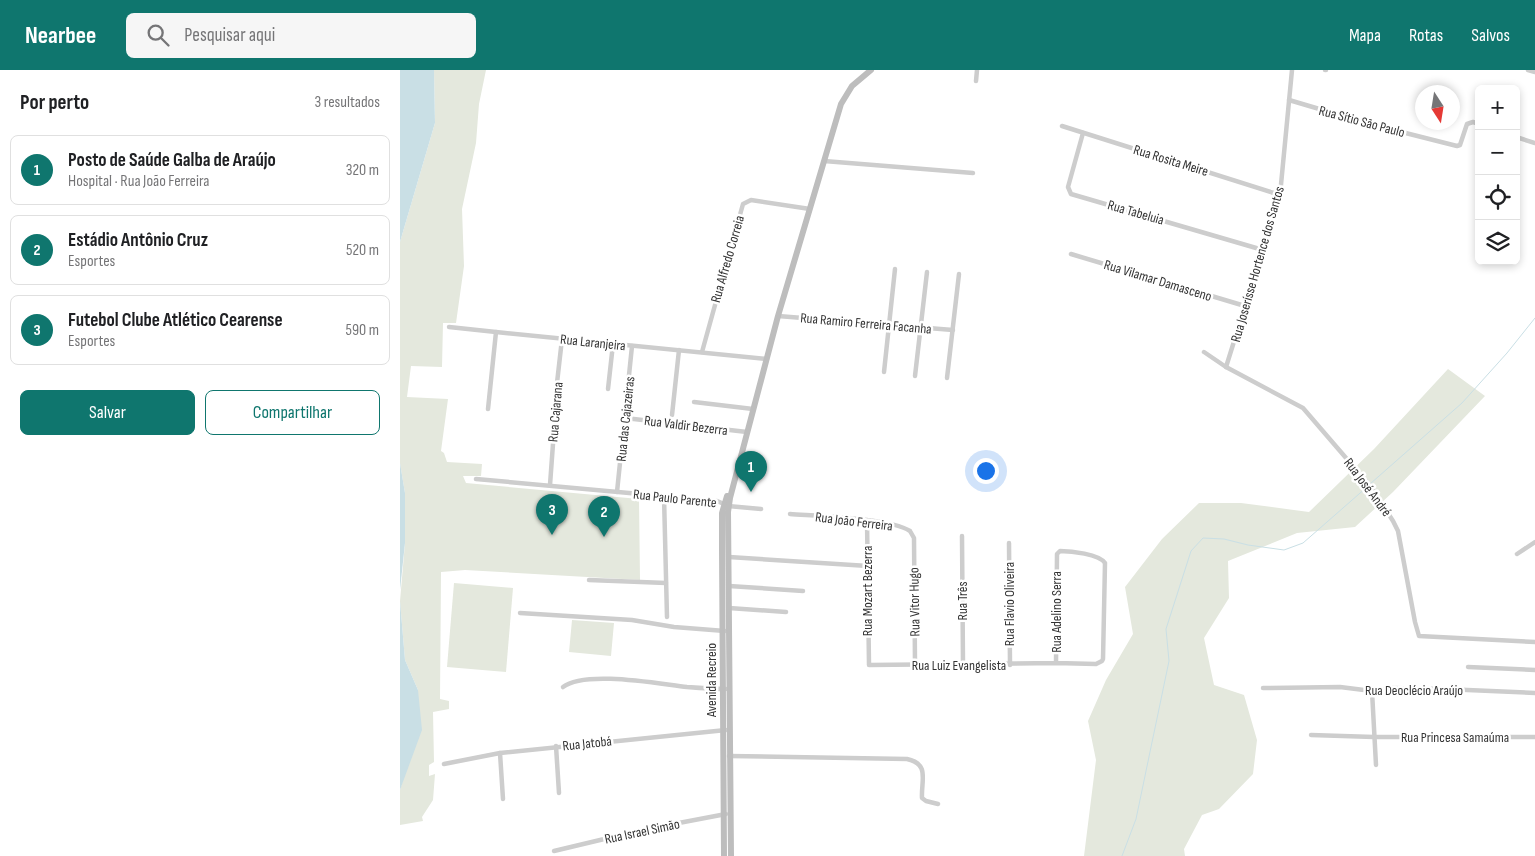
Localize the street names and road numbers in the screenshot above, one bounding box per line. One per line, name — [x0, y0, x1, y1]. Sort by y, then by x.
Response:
street label: Rua Sítio São Paulo — [1317, 102, 1407, 141]
street label: Rua Rosita Meire — [1131, 141, 1210, 180]
street label: Rua Joserísse Hortence dos Santos — [1227, 184, 1288, 344]
street label: Rua Tabeluia — [1106, 196, 1166, 229]
street label: Rua Alfredo Correia — [707, 214, 748, 305]
street label: Rua Vilamar Damasceno — [1102, 256, 1214, 305]
street label: Rua Ramiro Ferreira Facanha — [800, 309, 932, 338]
street label: Rua Laranjeira — [559, 331, 626, 354]
street label: Rua das Cajazeiras — [613, 376, 638, 462]
street label: Rua Cajarana — [544, 381, 567, 443]
street label: Rua Valdir Bezerra — [643, 412, 729, 439]
street label: Rua José André — [1340, 455, 1395, 520]
street label: Rua Paulo Parente — [632, 486, 718, 511]
street label: Rua João Ferreira — [814, 508, 894, 535]
street label: Rua Mozart Bezerra — [859, 546, 876, 636]
street label: Rua Flavio Oliveira — [1001, 562, 1018, 646]
street label: Rua Vitor Hugo — [905, 567, 924, 637]
street label: Rua Adelino Serra — [1048, 571, 1065, 653]
street label: Rua Três — [954, 581, 971, 621]
street label: Avenida Recreio — [703, 643, 720, 718]
street label: Rua Luiz Evangelista — [912, 657, 1006, 674]
street label: Rua Deoclécio Araújo — [1365, 682, 1463, 699]
street label: Rua Princesa Samaúma — [1401, 729, 1509, 746]
street label: Rua Jatobá — [562, 732, 612, 755]
street label: Rua Israel Simão — [603, 815, 681, 848]

